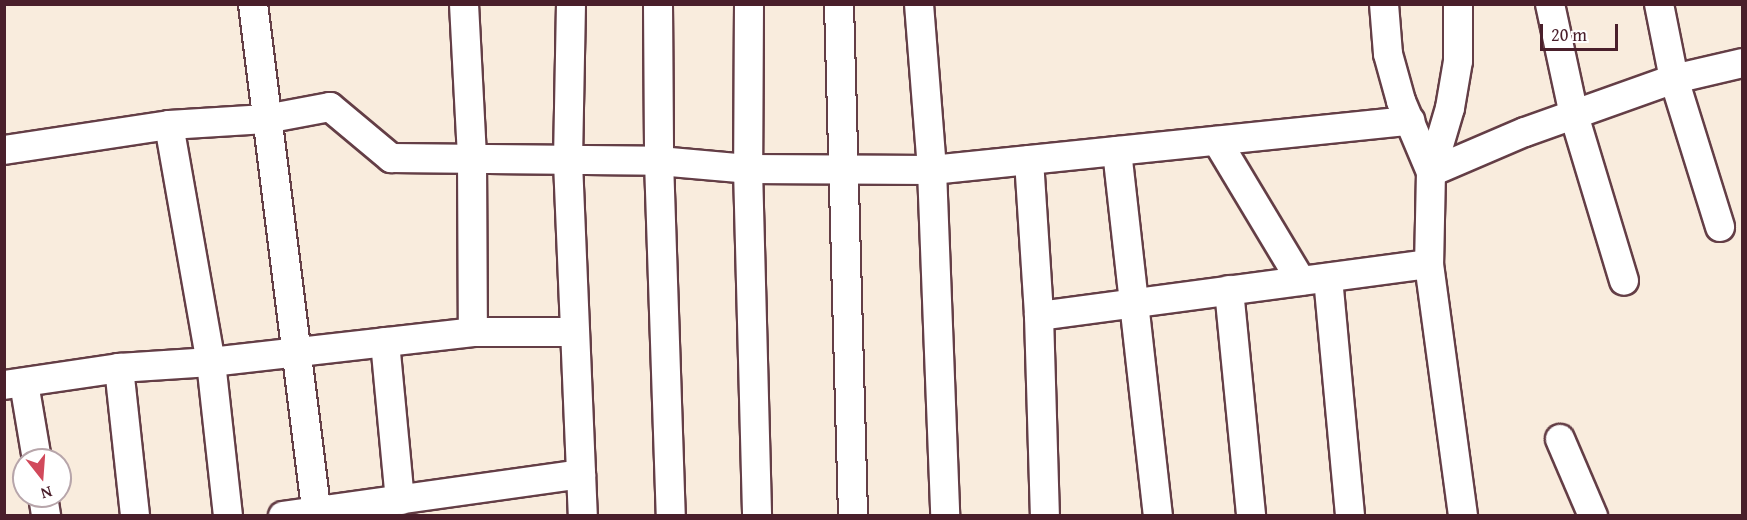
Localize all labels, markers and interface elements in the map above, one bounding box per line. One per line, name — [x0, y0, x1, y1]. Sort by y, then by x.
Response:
scale bar — [1543, 12, 1621, 50]
text: 20 m — [1551, 21, 1587, 48]
north arrow — [12, 448, 72, 508]
text: N — [38, 480, 55, 506]

